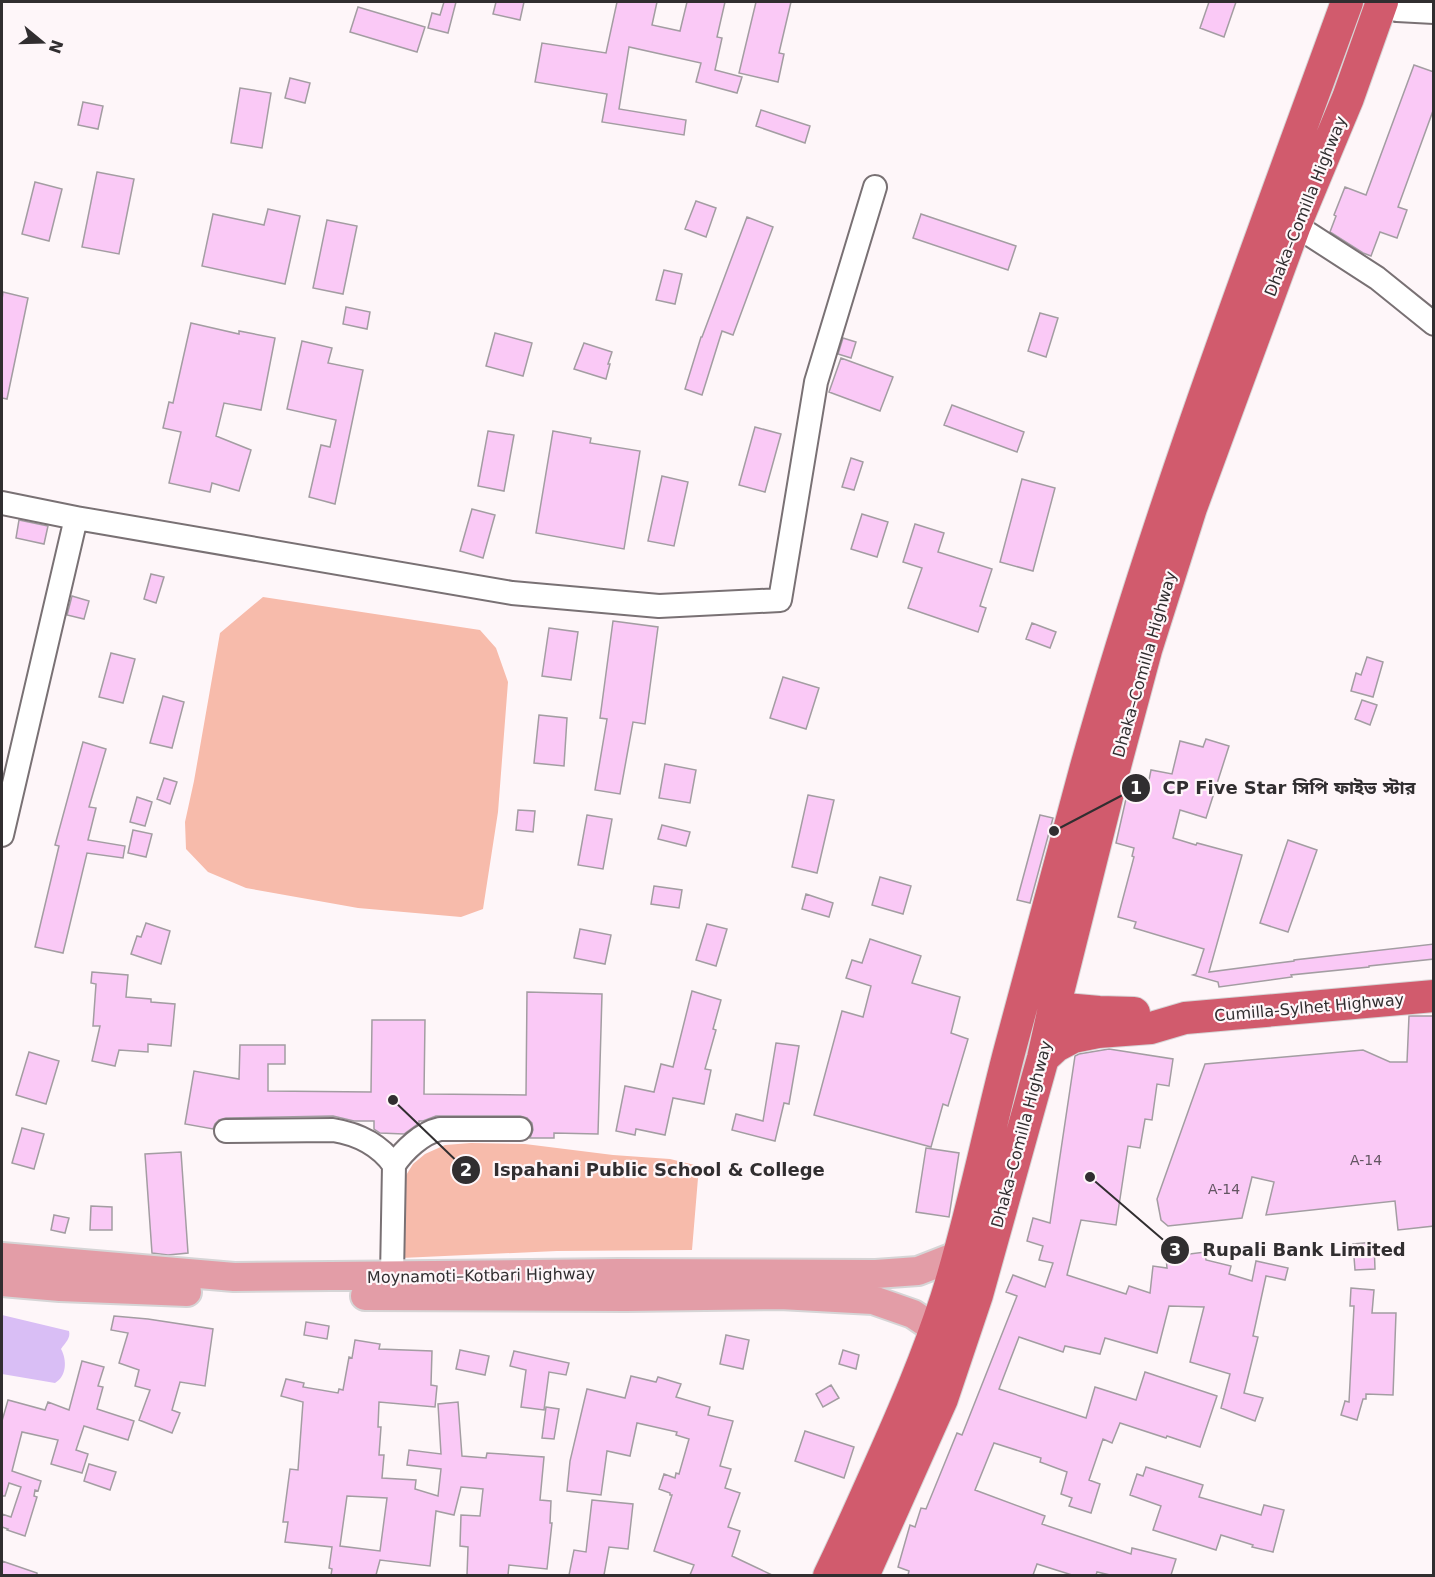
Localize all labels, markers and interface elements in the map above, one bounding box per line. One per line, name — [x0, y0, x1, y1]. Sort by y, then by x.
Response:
north arrow — [12, 12, 72, 72]
text: N — [45, 37, 67, 56]
street label: Dhaka–Comilla Highway — [1261, 113, 1350, 299]
street label: Dhaka–Comilla Highway — [1109, 569, 1180, 760]
callout: CP Five Star সিপি ফাইভ স্টার — [1121, 770, 1428, 806]
text: 1 — [1130, 777, 1142, 798]
text: CP Five Star সিপি ফাইভ স্টার — [1163, 777, 1417, 798]
street label: Cumilla-Sylhet Highway — [1213, 990, 1405, 1025]
street label: Dhaka–Comilla Highway — [987, 1038, 1056, 1230]
callout: Ispahani Public School & College — [451, 1152, 837, 1188]
house number: A-14 — [1350, 1152, 1382, 1168]
text: 2 — [460, 1159, 472, 1180]
text: Ispahani Public School & College — [493, 1159, 825, 1180]
house number: A-14 — [1208, 1181, 1240, 1197]
callout: Rupali Bank Limited — [1160, 1232, 1417, 1268]
text: 3 — [1169, 1239, 1181, 1260]
text: Rupali Bank Limited — [1202, 1239, 1406, 1260]
street label: Moynamoti–Kotbari Highway — [367, 1264, 595, 1287]

